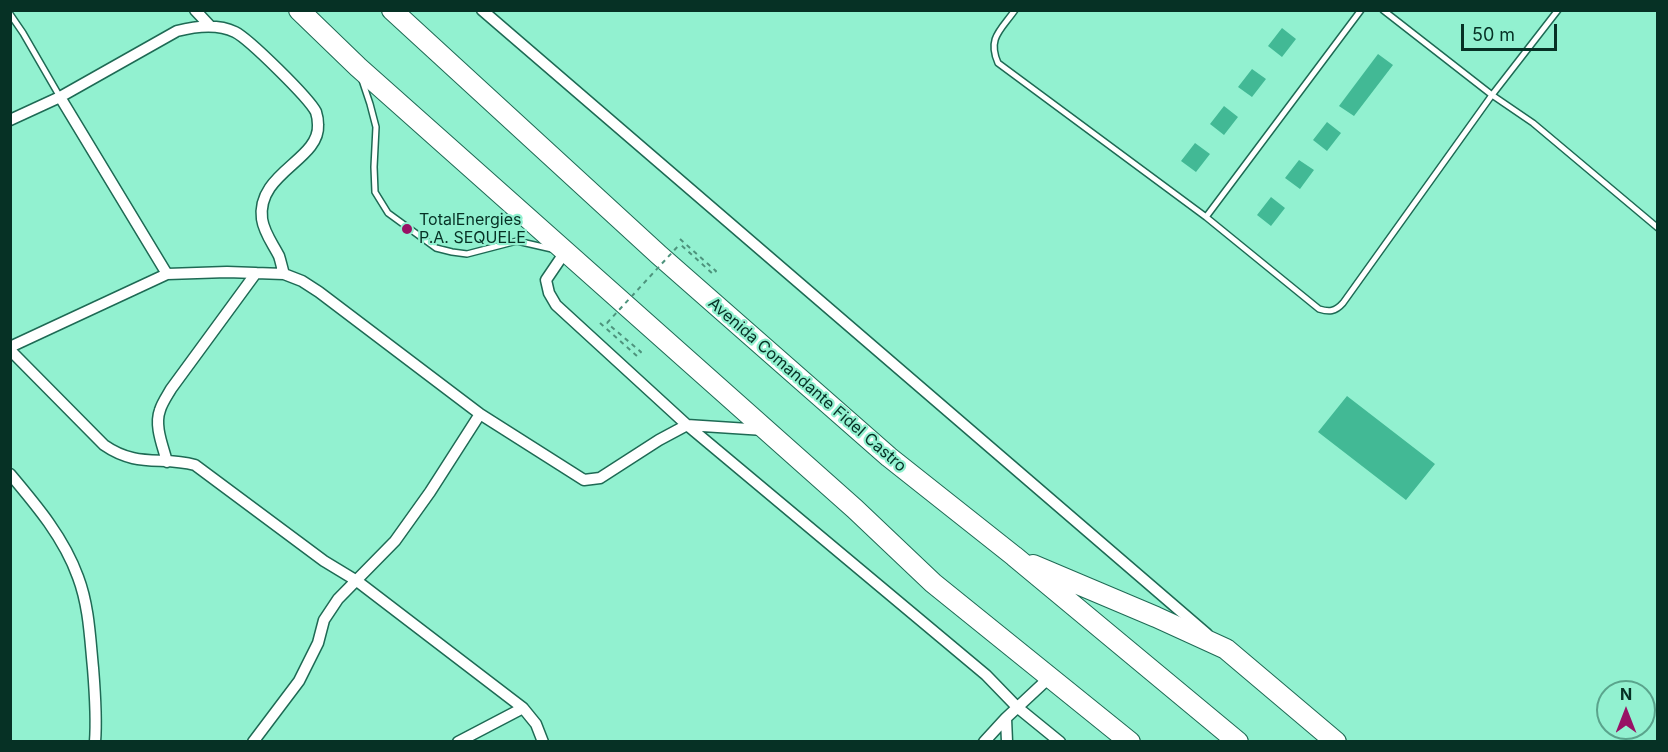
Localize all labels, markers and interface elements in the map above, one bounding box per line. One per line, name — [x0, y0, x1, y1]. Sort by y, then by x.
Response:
scale bar — [1464, 12, 1560, 50]
text: 50 m — [1472, 24, 1515, 45]
place label: TotalEnergies P.A. SEQUELE — [419, 210, 526, 248]
marker: TotalEnergies P.A. SEQUELE — [400, 222, 414, 236]
street label: Avenida Comandante Fidel Castro — [704, 294, 910, 476]
north arrow — [1596, 680, 1656, 740]
text: N — [1620, 684, 1632, 704]

